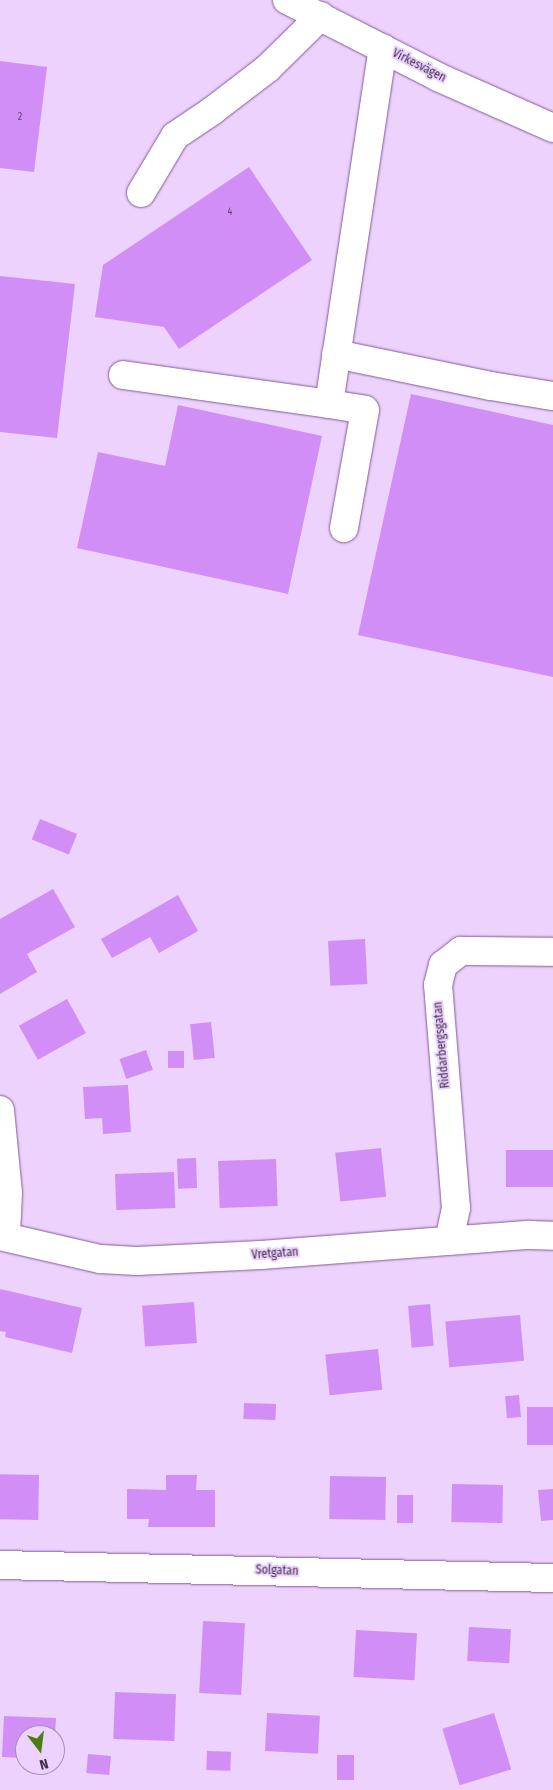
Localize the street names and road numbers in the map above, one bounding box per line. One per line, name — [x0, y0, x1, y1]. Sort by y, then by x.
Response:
street label: Virkesvägen — [390, 46, 448, 86]
street label: Riddarbergsgatan — [431, 1001, 453, 1089]
street label: Vretgatan — [251, 1245, 299, 1263]
street label: Solgatan — [255, 1563, 299, 1579]

